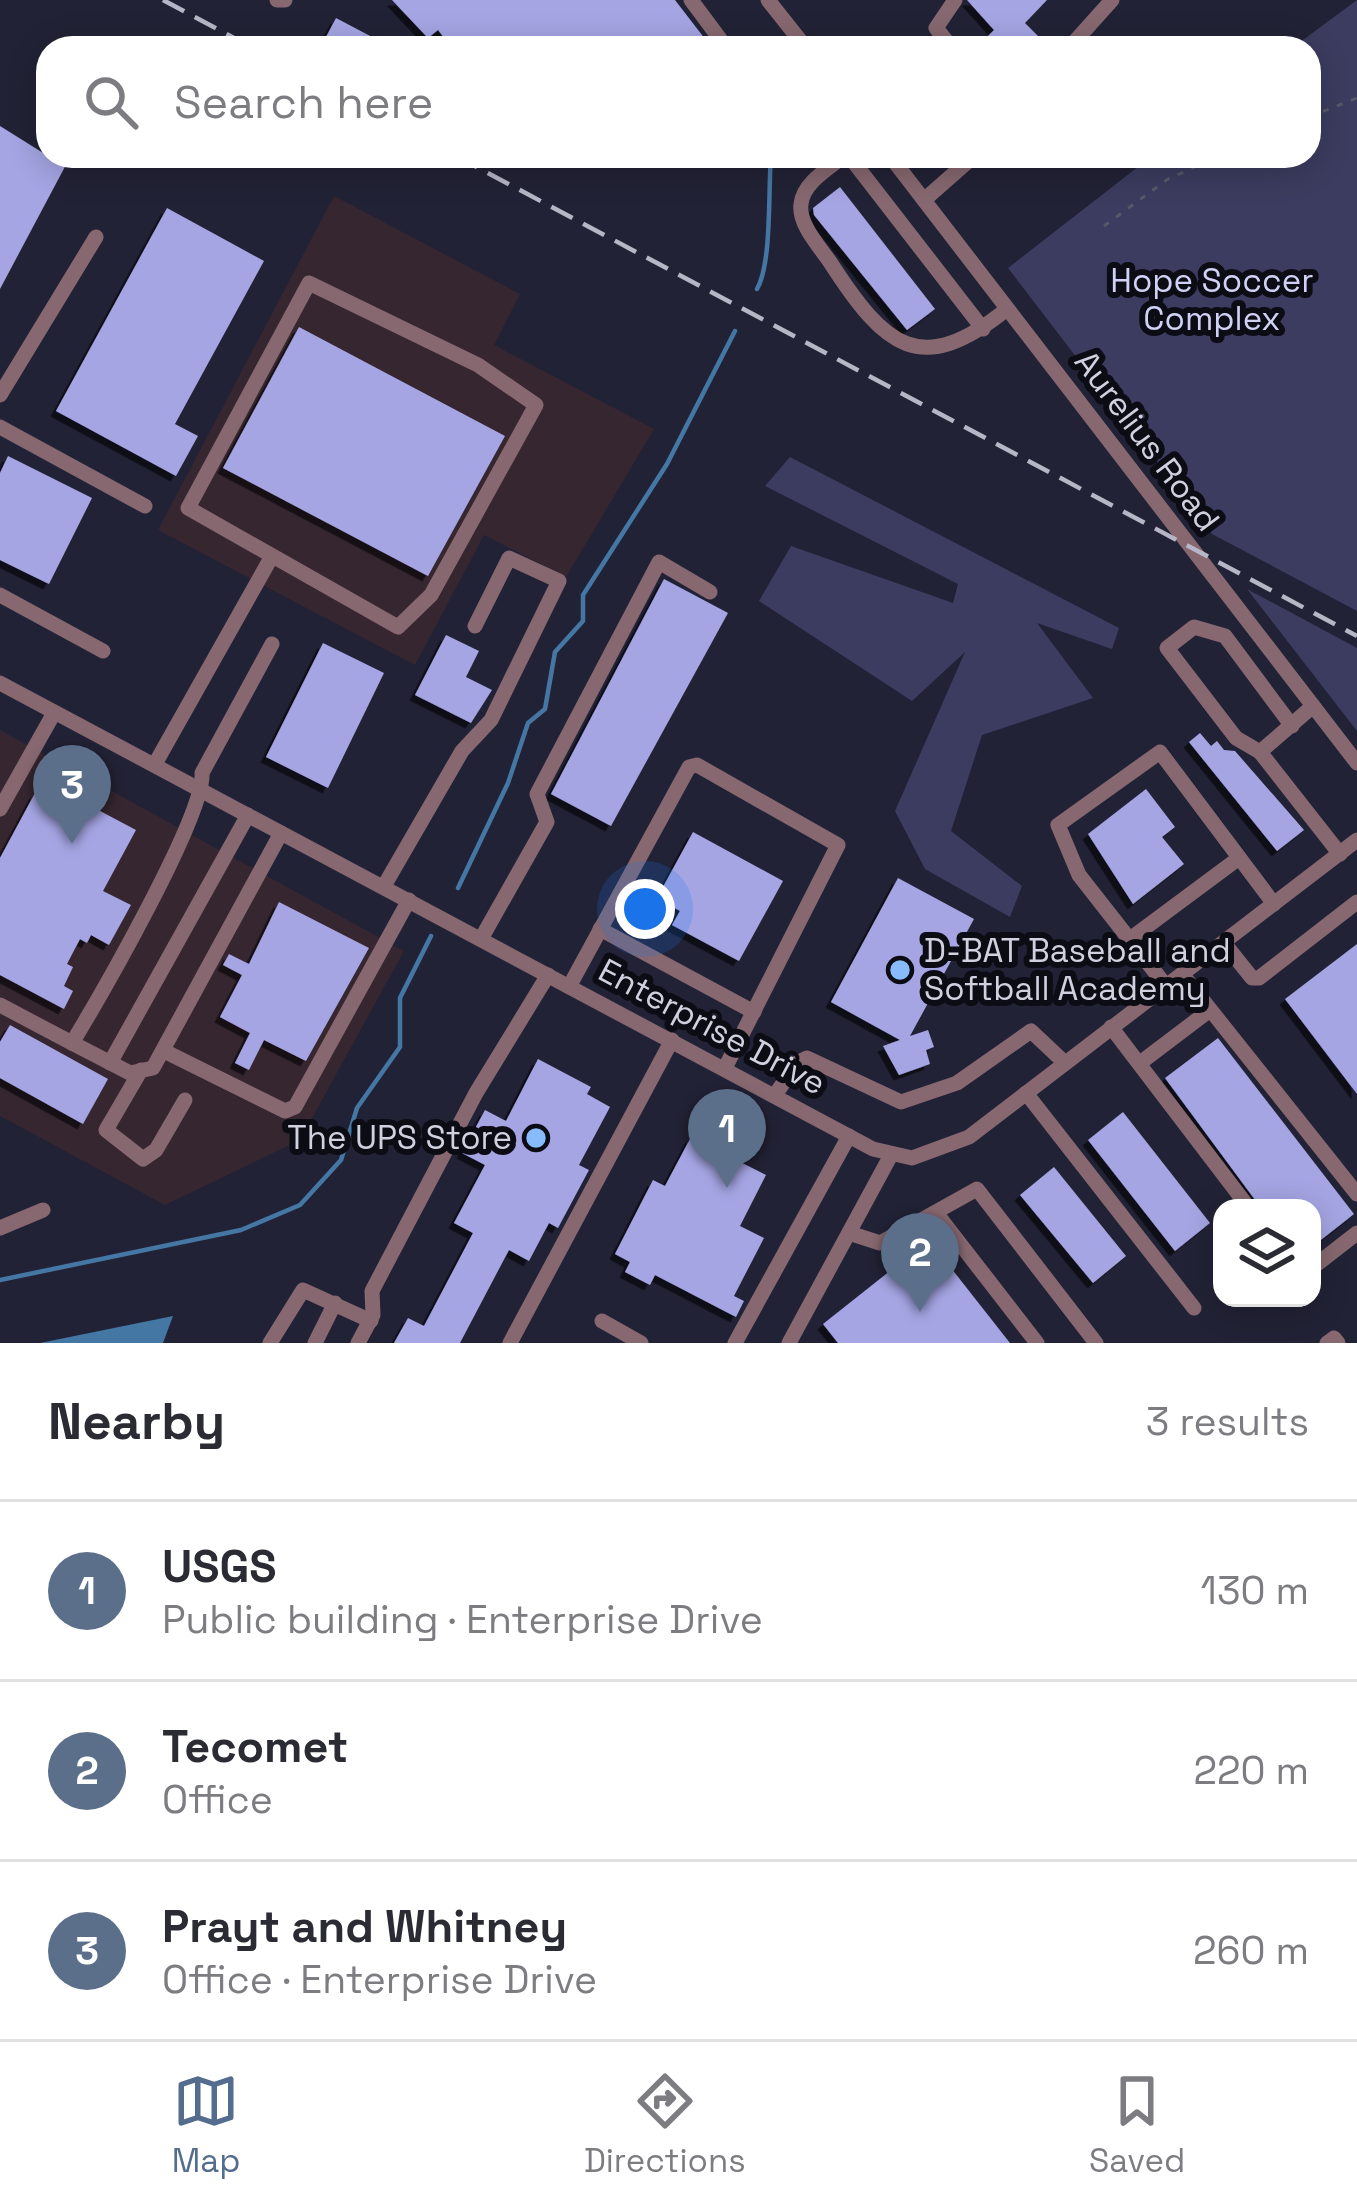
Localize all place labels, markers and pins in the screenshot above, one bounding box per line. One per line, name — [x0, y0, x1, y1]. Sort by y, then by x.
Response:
pin: 3 — [33, 745, 111, 844]
place label: D-BAT Baseball and Softball Academy — [924, 930, 1231, 1010]
marker: D-BAT Baseball and Softball Academy — [887, 957, 913, 983]
pin: 1 — [688, 1089, 766, 1188]
place label: The UPS Store — [287, 1117, 512, 1159]
marker: The UPS Store — [523, 1125, 549, 1151]
pin: 2 — [881, 1213, 959, 1312]

